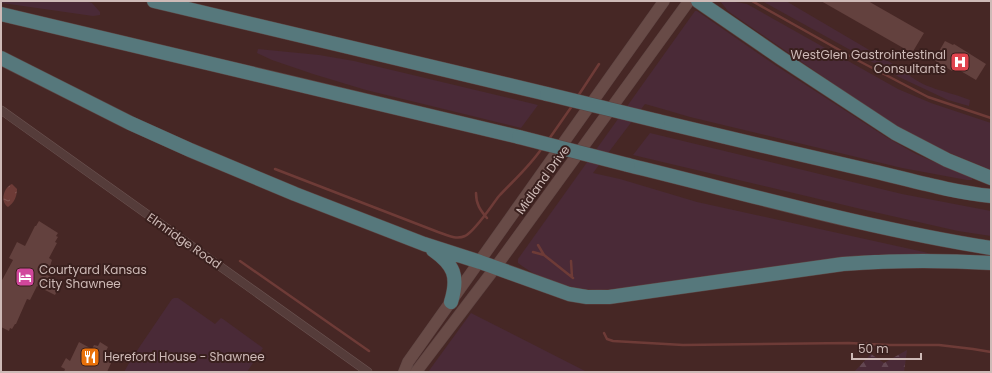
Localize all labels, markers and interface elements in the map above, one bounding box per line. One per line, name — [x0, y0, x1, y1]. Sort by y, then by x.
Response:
place label: WestGlen Gastrointestinal Consultants — [791, 46, 946, 77]
hospital icon: WestGlen Gastrointestinal Consultants — [949, 51, 971, 73]
street label: Midland Drive — [512, 142, 573, 218]
street label: Elmridge Road — [144, 209, 225, 272]
place label: Courtyard Kansas City Shawnee — [39, 261, 147, 292]
hotel icon: Courtyard Kansas City Shawnee — [14, 266, 36, 288]
scale bar — [852, 335, 921, 361]
text: 50 m — [858, 340, 889, 357]
restaurant icon: Hereford House - Shawnee — [79, 346, 101, 368]
place label: Hereford House - Shawnee — [104, 348, 265, 365]

